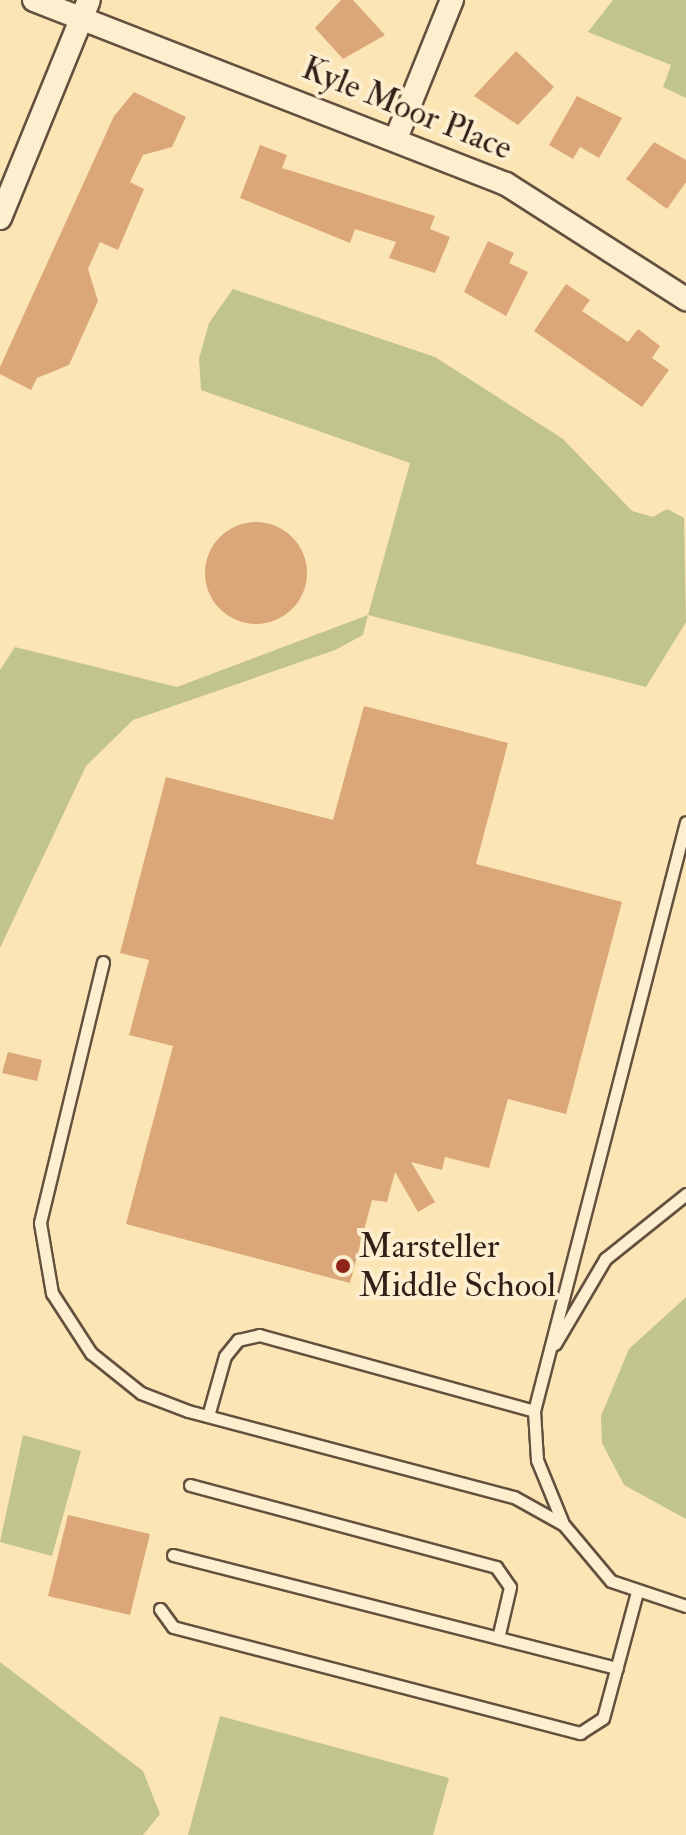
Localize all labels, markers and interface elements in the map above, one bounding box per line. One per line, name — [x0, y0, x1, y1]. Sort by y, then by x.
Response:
street label: Kyle Moor Place — [296, 47, 518, 169]
place label: Marsteller Middle School — [359, 1226, 556, 1306]
marker: Marsteller Middle School — [334, 1257, 352, 1275]

